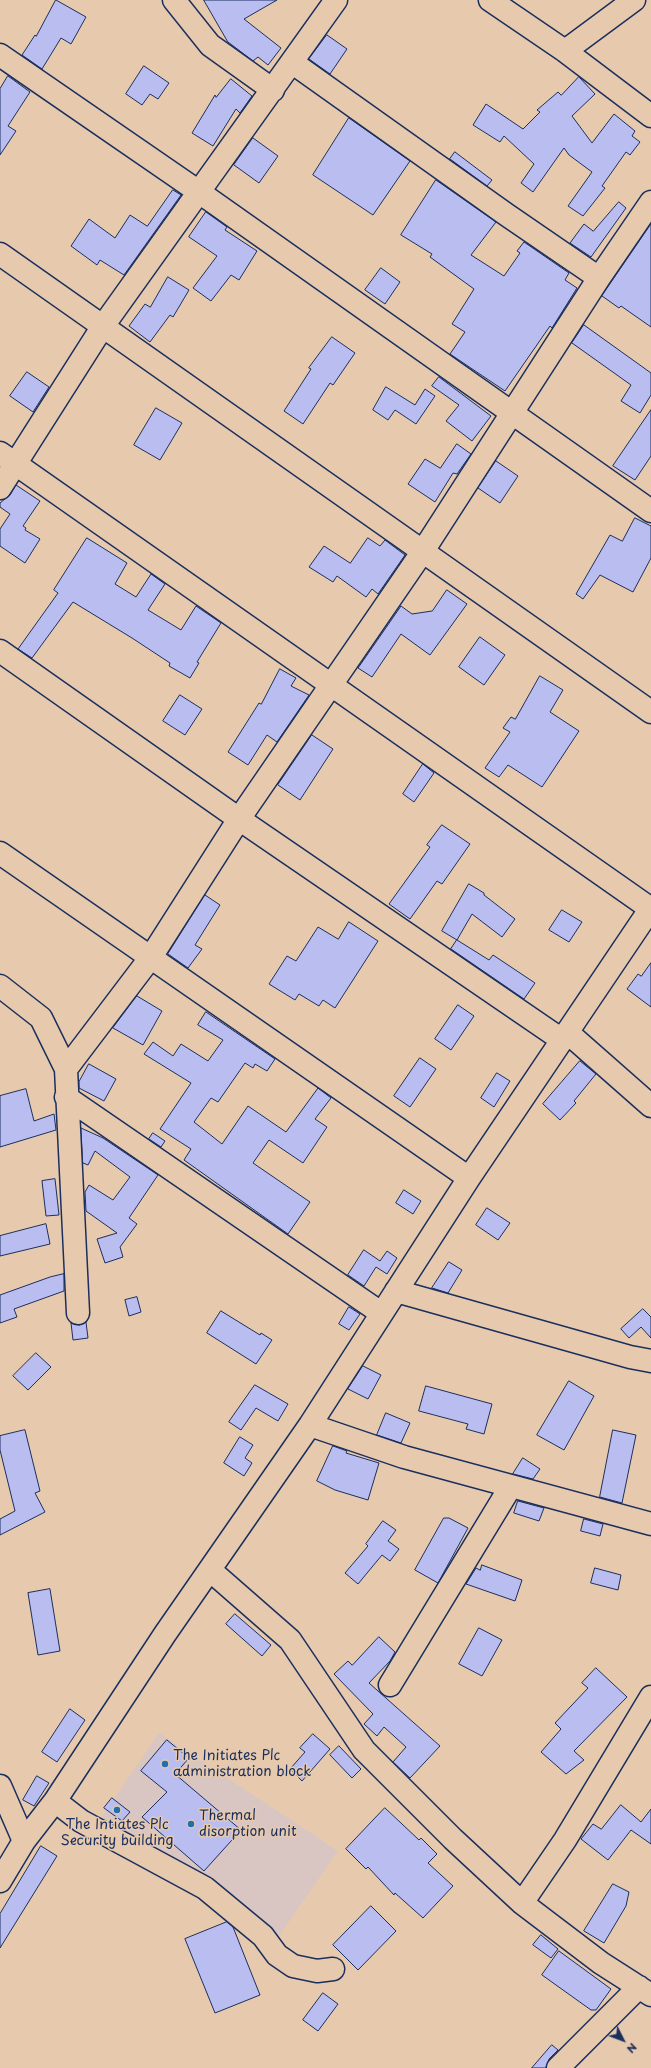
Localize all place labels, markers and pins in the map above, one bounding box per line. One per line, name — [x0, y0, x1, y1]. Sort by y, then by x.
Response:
place label: The Initiates Plc administration block — [173, 1748, 311, 1780]
marker: The Initiates Plc administration block — [160, 1759, 170, 1769]
marker: The Intiates Plc Security building — [112, 1805, 122, 1815]
place label: Thermal disorption unit — [199, 1808, 297, 1840]
place label: The Intiates Plc Security building — [61, 1817, 173, 1850]
marker: Thermal disorption unit — [186, 1819, 196, 1829]

